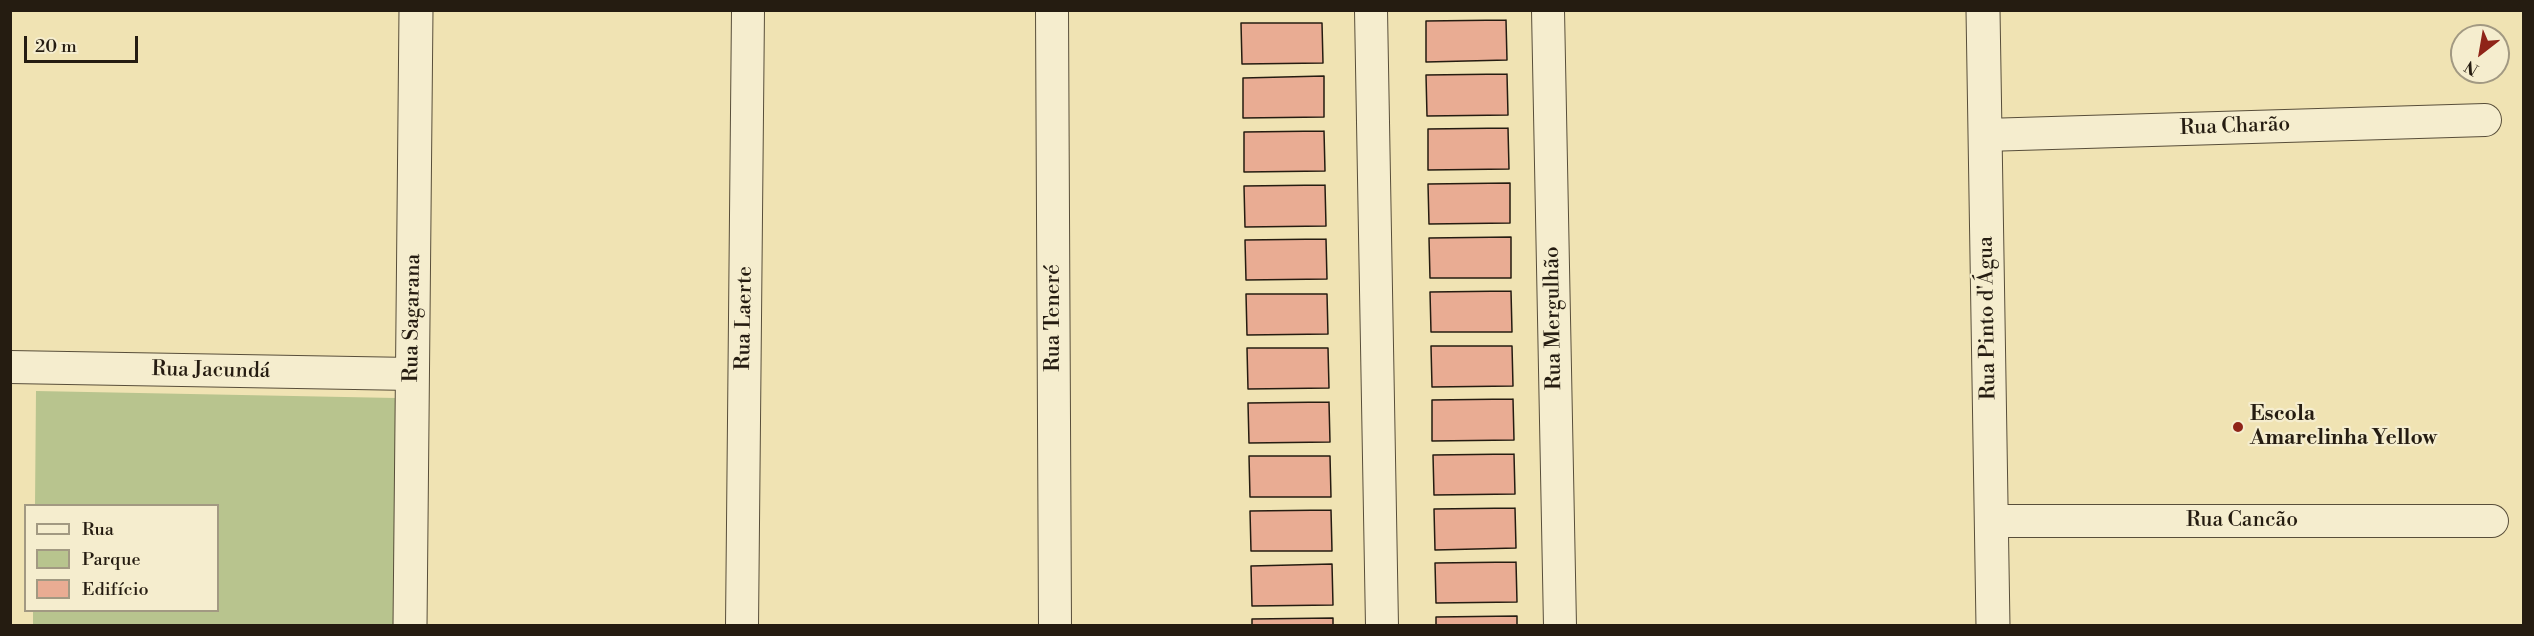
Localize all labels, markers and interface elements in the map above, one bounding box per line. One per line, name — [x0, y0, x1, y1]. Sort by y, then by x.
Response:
scale bar — [27, 24, 141, 62]
north arrow — [2450, 24, 2510, 84]
text: 20 m — [35, 35, 77, 58]
text: N — [2461, 56, 2482, 80]
street label: Rua Charão — [2179, 112, 2291, 142]
street label: Rua Pinto d'Água — [1974, 236, 2002, 400]
street label: Rua Mergulhão — [1540, 246, 1568, 390]
street label: Rua Sagarana — [399, 254, 427, 382]
street label: Rua Teneré — [1041, 264, 1067, 372]
street label: Rua Laerte — [731, 266, 759, 370]
street label: Rua Jacundá — [151, 357, 271, 385]
place label: Escola Amarelinha Yellow — [2250, 402, 2437, 452]
marker: Escola Amarelinha Yellow — [2231, 420, 2245, 434]
legend — [24, 504, 219, 612]
street label: Rua Cancão — [2186, 508, 2298, 534]
text: Rua — [82, 518, 114, 541]
text: Parque — [82, 548, 141, 571]
text: Edifício — [82, 578, 149, 601]

